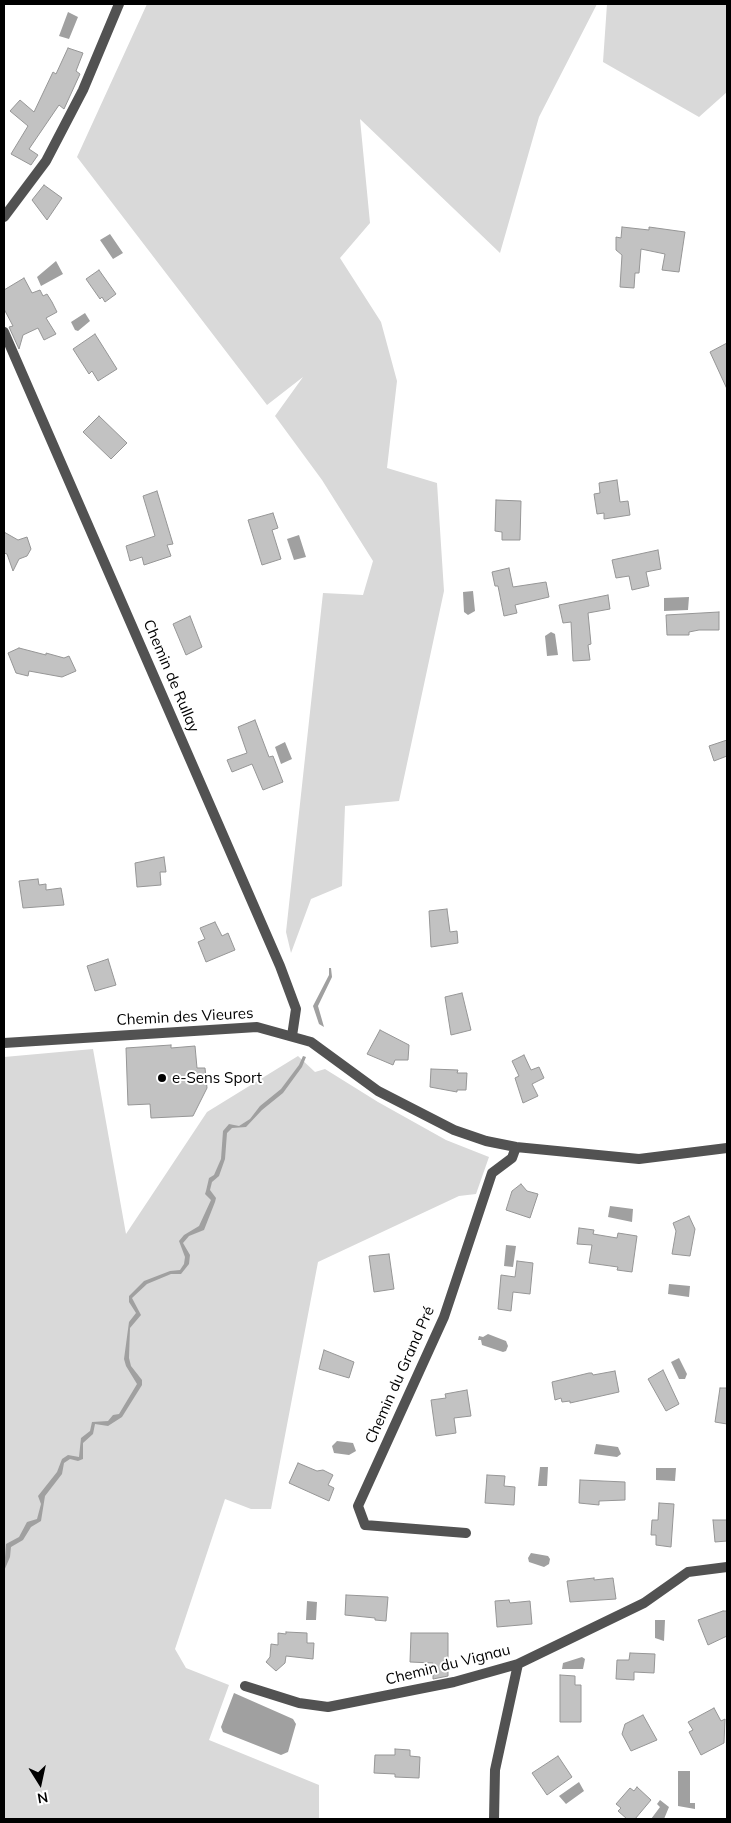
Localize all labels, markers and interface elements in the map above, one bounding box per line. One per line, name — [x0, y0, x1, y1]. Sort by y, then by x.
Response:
street label: Chemin de Rullay — [139, 617, 203, 735]
street label: Chemin des Vieures — [116, 1004, 254, 1030]
place label: e-Sens Sport — [172, 1069, 262, 1087]
marker: e-Sens Sport — [156, 1072, 168, 1084]
street label: Chemin du Grand Pré — [362, 1304, 438, 1446]
street label: Chemin du Vignau — [384, 1641, 512, 1689]
north arrow — [15, 1758, 65, 1808]
text: N — [36, 1788, 49, 1808]

